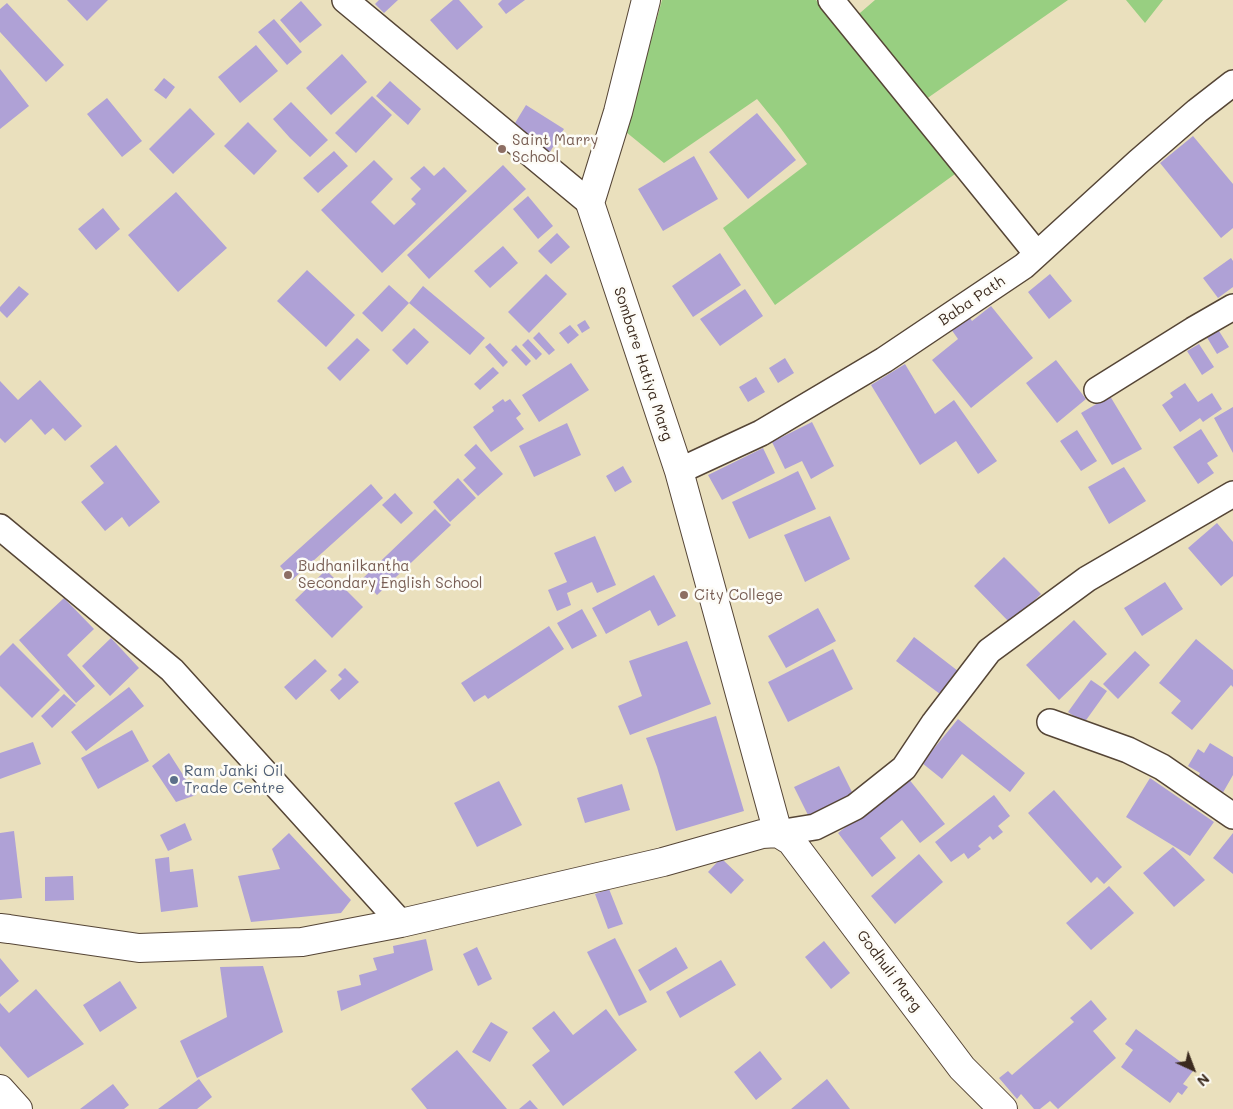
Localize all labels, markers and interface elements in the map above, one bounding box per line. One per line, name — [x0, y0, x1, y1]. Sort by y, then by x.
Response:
place label: Saint Marry School — [512, 131, 598, 166]
marker: Saint Marry School — [496, 143, 508, 155]
street label: Baba Path — [935, 272, 1009, 330]
street label: Sombare Hatiya Marg — [610, 285, 676, 443]
place label: Budhanilkantha Secondary English School — [298, 557, 483, 592]
marker: Budhanilkantha Secondary English School — [282, 569, 294, 581]
place label: City College — [694, 586, 783, 604]
marker: City College — [678, 589, 690, 601]
place label: Ram Janki Oil Trade Centre — [184, 762, 285, 797]
marker: Ram Janki Oil Trade Centre — [168, 774, 180, 786]
street label: Godhuli Marg — [853, 927, 925, 1015]
north arrow — [1168, 1044, 1218, 1094]
text: N — [1193, 1070, 1214, 1091]

